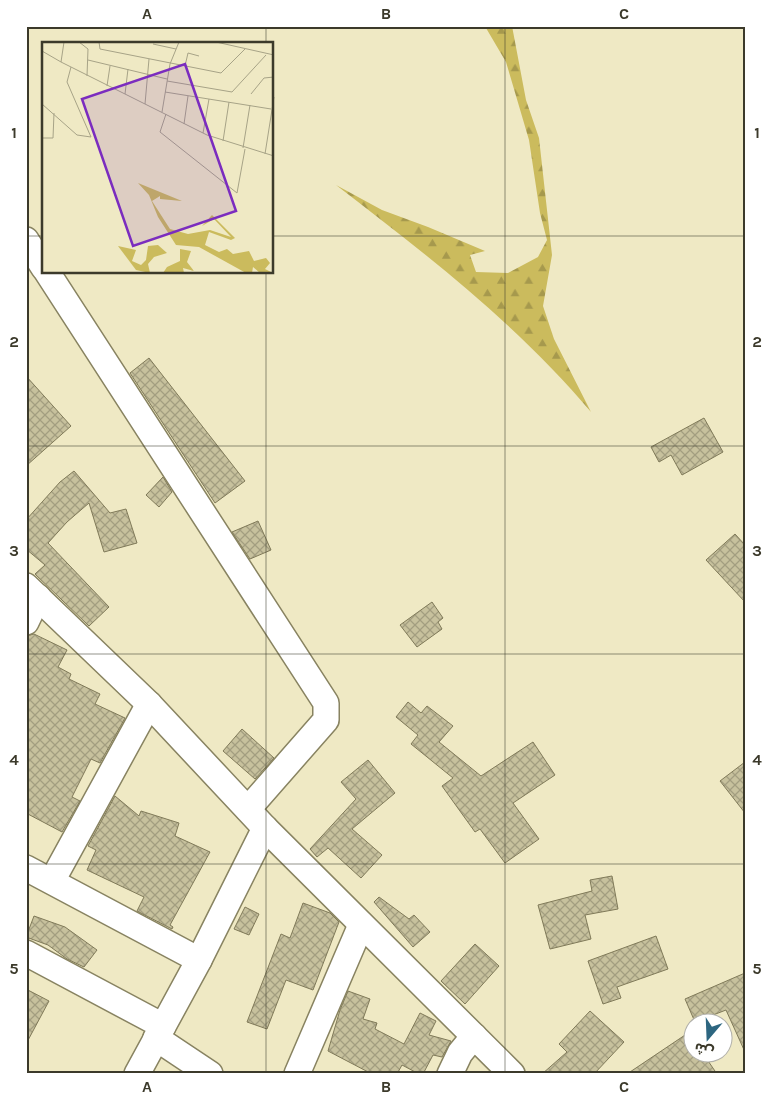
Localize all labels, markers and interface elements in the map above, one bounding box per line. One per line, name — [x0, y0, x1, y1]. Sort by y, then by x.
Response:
text: A — [142, 4, 152, 23]
text: B — [381, 4, 391, 23]
text: C — [619, 4, 629, 23]
inset map — [42, 42, 274, 274]
text: 1 — [11, 123, 17, 142]
text: 1 — [754, 123, 760, 142]
text: 2 — [9, 332, 19, 351]
text: 2 — [752, 332, 762, 351]
text: 3 — [9, 541, 19, 560]
text: 3 — [752, 541, 762, 560]
text: 4 — [9, 750, 19, 769]
text: 4 — [752, 750, 762, 769]
text: 5 — [9, 959, 19, 978]
text: 5 — [752, 959, 762, 978]
north arrow — [684, 1012, 734, 1062]
text: ش — [692, 1039, 716, 1061]
text: A — [142, 1077, 152, 1096]
text: B — [381, 1077, 391, 1096]
text: C — [619, 1077, 629, 1096]

